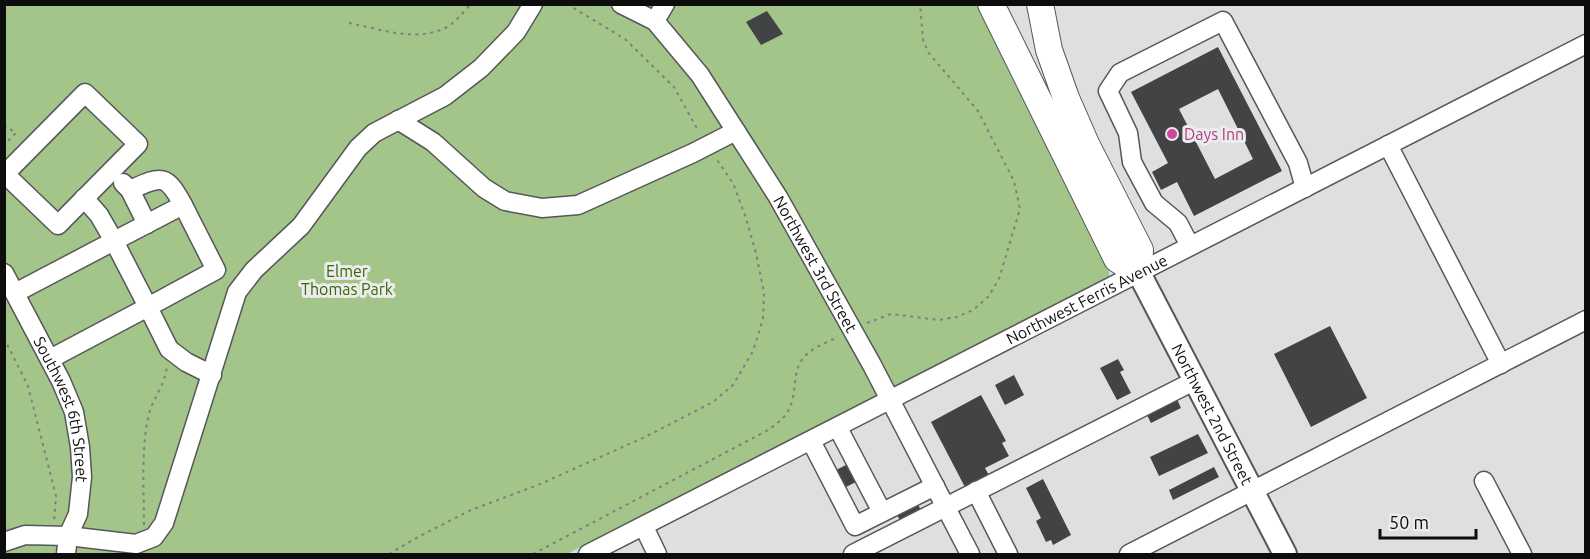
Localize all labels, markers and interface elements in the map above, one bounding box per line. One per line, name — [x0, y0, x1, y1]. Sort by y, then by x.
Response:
place label: Days Inn — [1184, 125, 1244, 143]
marker: Days Inn — [1165, 127, 1179, 141]
street label: Northwest 3rd Street — [770, 193, 861, 336]
street label: Northwest Ferris Avenue — [1003, 251, 1170, 348]
park label: Elmer Thomas Park — [301, 262, 393, 298]
street label: Southwest 6th Street — [30, 334, 91, 484]
street label: Northwest 2nd Street — [1168, 341, 1257, 488]
scale bar — [1380, 502, 1476, 540]
text: 50 m — [1389, 512, 1429, 532]

